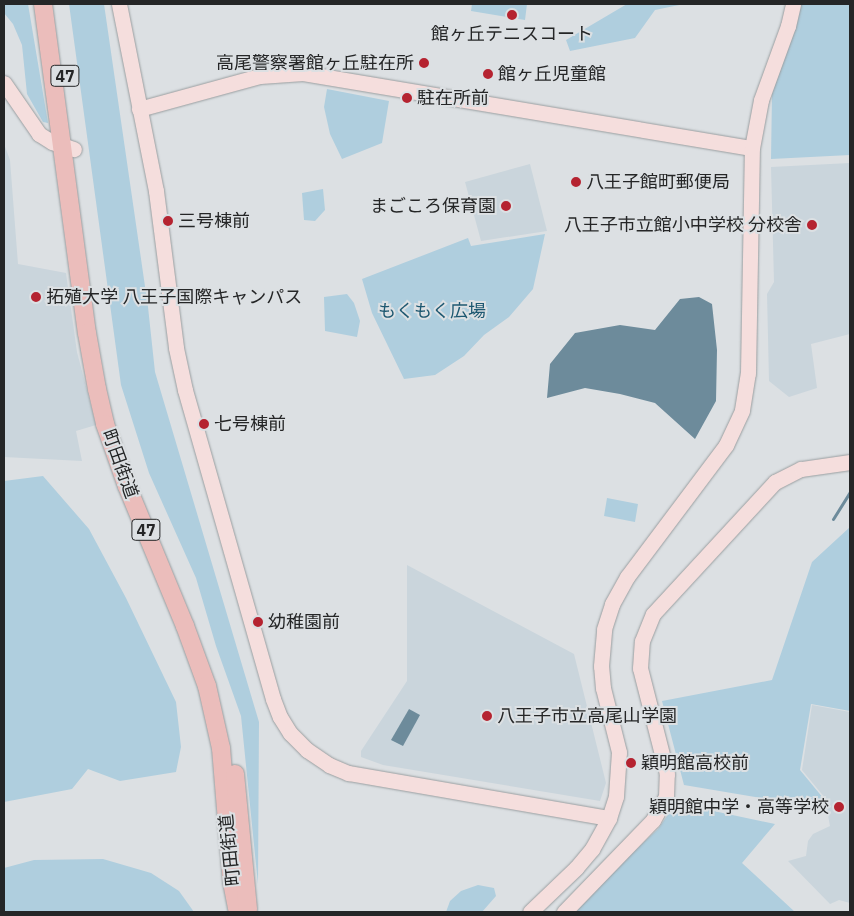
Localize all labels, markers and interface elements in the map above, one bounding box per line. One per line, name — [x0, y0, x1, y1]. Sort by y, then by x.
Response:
marker: 館ヶ丘テニスコート — [506, 9, 518, 21]
place label: 館ヶ丘テニスコート — [431, 23, 593, 45]
place label: 高尾警察署館ヶ丘駐在所 — [216, 52, 414, 74]
marker: 高尾警察署館ヶ丘駐在所 — [418, 57, 430, 69]
road number: 47 — [50, 62, 80, 90]
place label: 館ヶ丘児童館 — [498, 63, 606, 85]
marker: 館ヶ丘児童館 — [482, 68, 494, 80]
place label: 駐在所前 — [417, 87, 489, 109]
marker: 駐在所前 — [401, 92, 413, 104]
place label: 八王子館町郵便局 — [586, 171, 730, 193]
marker: 八王子館町郵便局 — [570, 176, 582, 188]
place label: まごころ保育園 — [370, 195, 496, 217]
marker: まごころ保育園 — [500, 200, 512, 212]
place label: 三号棟前 — [178, 210, 250, 232]
place label: 八王子市立館小中学校 分校舎 — [564, 214, 802, 236]
marker: 三号棟前 — [162, 215, 174, 227]
marker: 八王子市立館小中学校 分校舎 — [806, 219, 818, 231]
place label: 拓殖大学 八王子国際キャンパス — [46, 286, 302, 308]
marker: 拓殖大学 八王子国際キャンパス — [30, 291, 42, 303]
park label: もくもく広場 — [378, 300, 486, 322]
place label: 七号棟前 — [214, 413, 286, 435]
marker: 七号棟前 — [198, 418, 210, 430]
street label: 町田街道 — [98, 426, 142, 502]
road number: 47 — [131, 516, 161, 544]
place label: 幼稚園前 — [268, 611, 340, 633]
marker: 幼稚園前 — [252, 616, 264, 628]
place label: 八王子市立高尾山学園 — [497, 705, 677, 727]
marker: 八王子市立高尾山学園 — [481, 710, 493, 722]
place label: 穎明館高校前 — [641, 752, 749, 774]
marker: 穎明館高校前 — [625, 757, 637, 769]
place label: 穎明館中学・高等学校 — [649, 796, 829, 818]
marker: 穎明館中学・高等学校 — [833, 801, 845, 813]
street label: 町田街道 — [215, 813, 245, 887]

